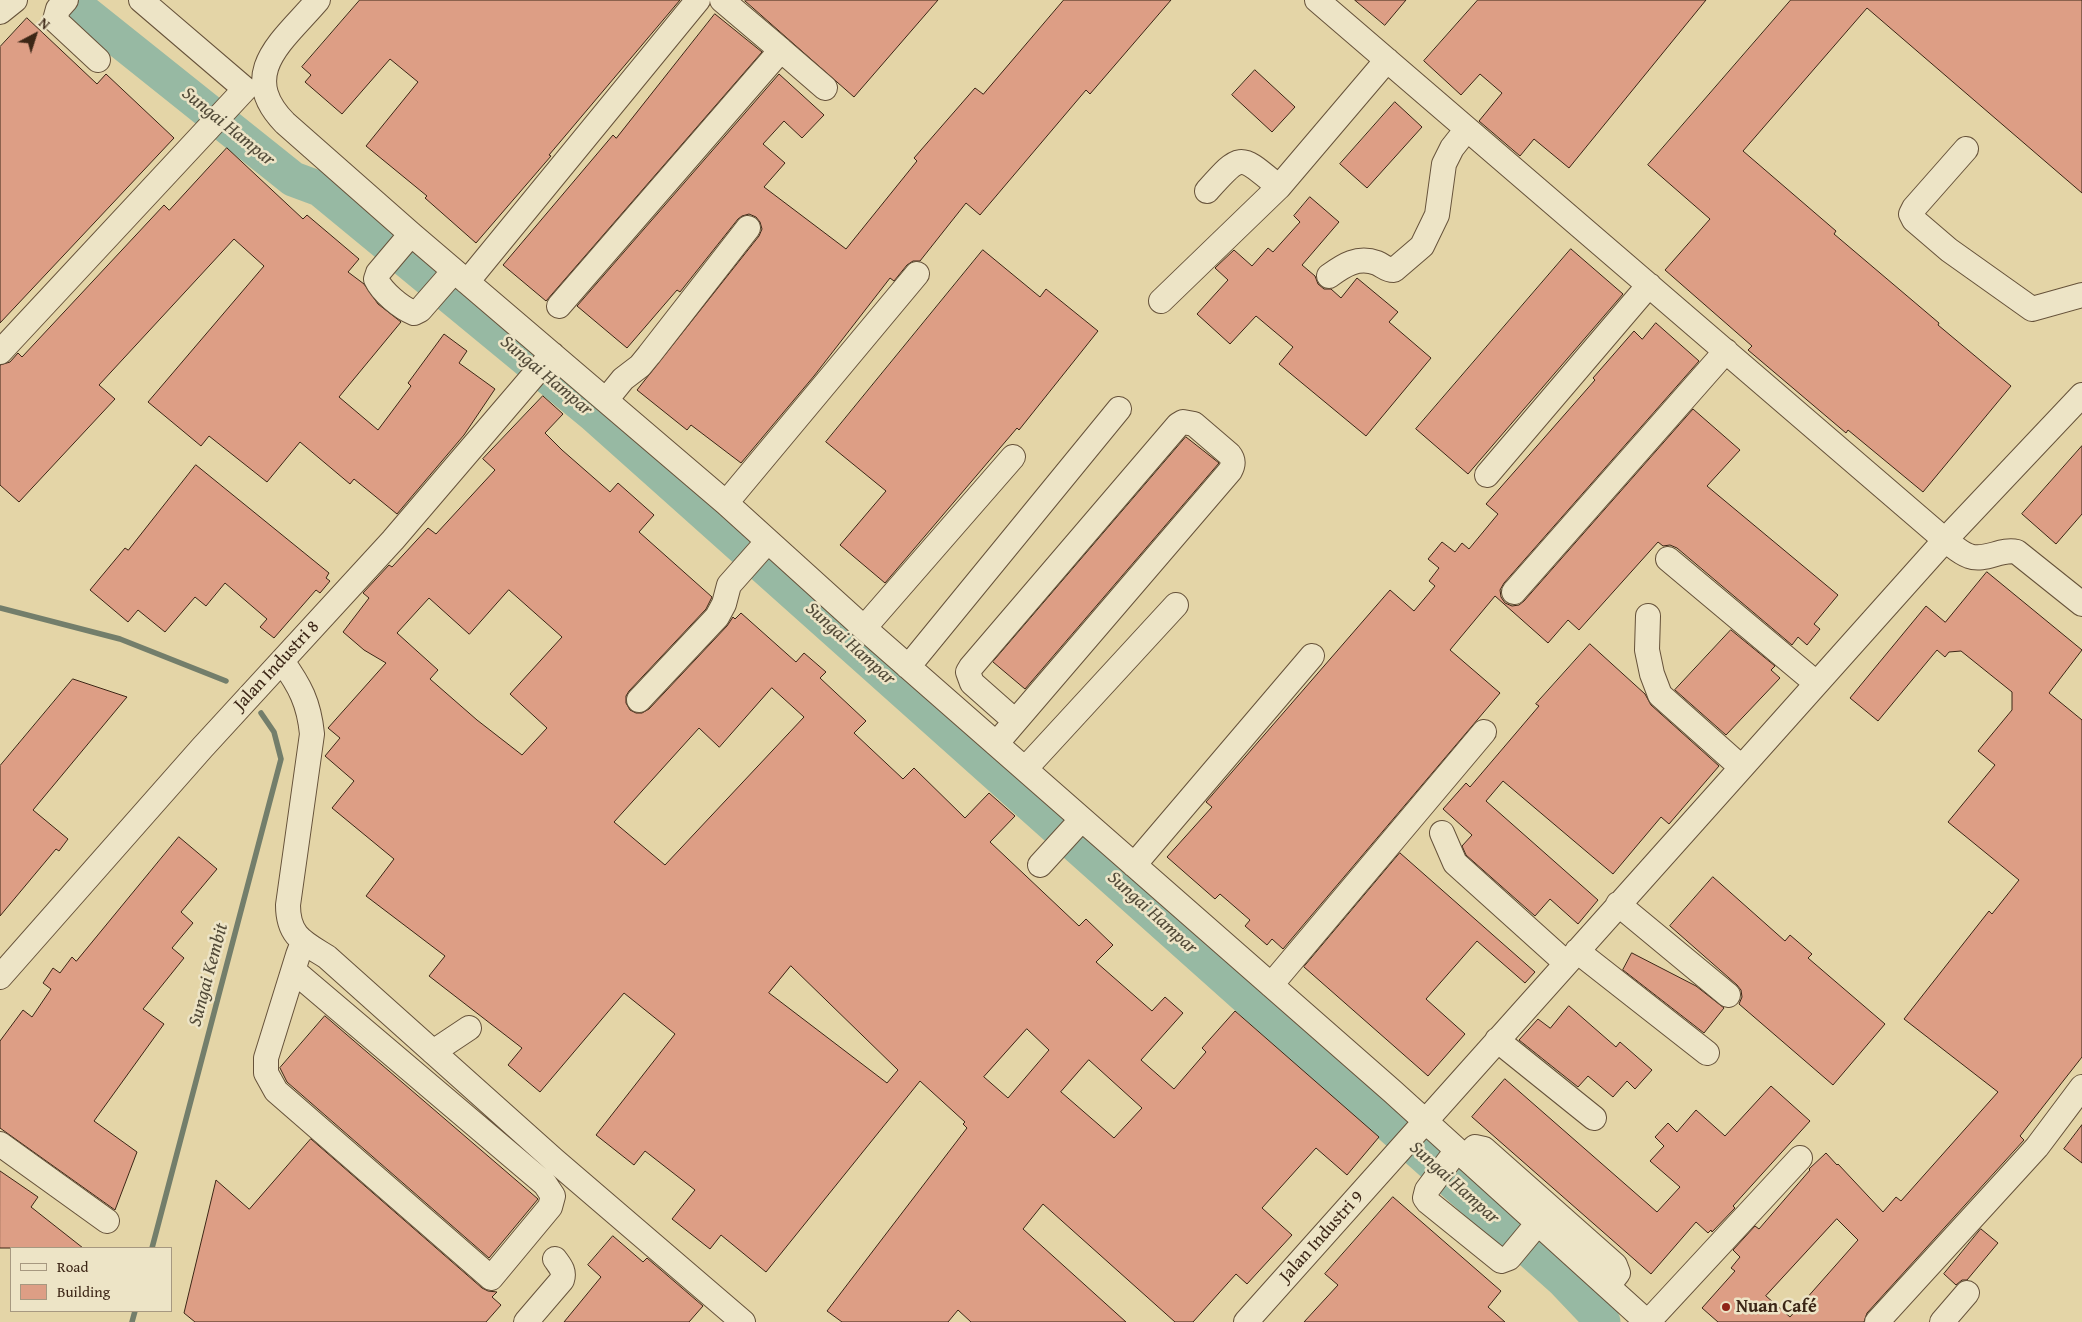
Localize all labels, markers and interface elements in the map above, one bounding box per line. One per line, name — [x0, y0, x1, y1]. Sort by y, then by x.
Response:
north arrow — [10, 10, 60, 60]
text: N — [35, 13, 55, 34]
water label: Sungai Hampar — [177, 82, 279, 172]
water label: Sungai Hampar — [495, 331, 597, 421]
water label: Sungai Hampar — [800, 598, 900, 690]
street label: Jalan Industri 8 — [230, 616, 324, 716]
water label: Sungai Hampar — [1102, 867, 1202, 959]
water label: Sungai Kembit — [184, 921, 234, 1029]
water label: Sungai Hampar — [1404, 1137, 1504, 1229]
street label: Jalan Industri 9 — [1275, 1187, 1369, 1287]
legend — [10, 1247, 172, 1312]
text: Road — [57, 1256, 88, 1277]
text: Building — [57, 1281, 110, 1302]
place label: Nuan Café — [1736, 1296, 1817, 1318]
marker: Nuan Café — [1720, 1301, 1732, 1313]

